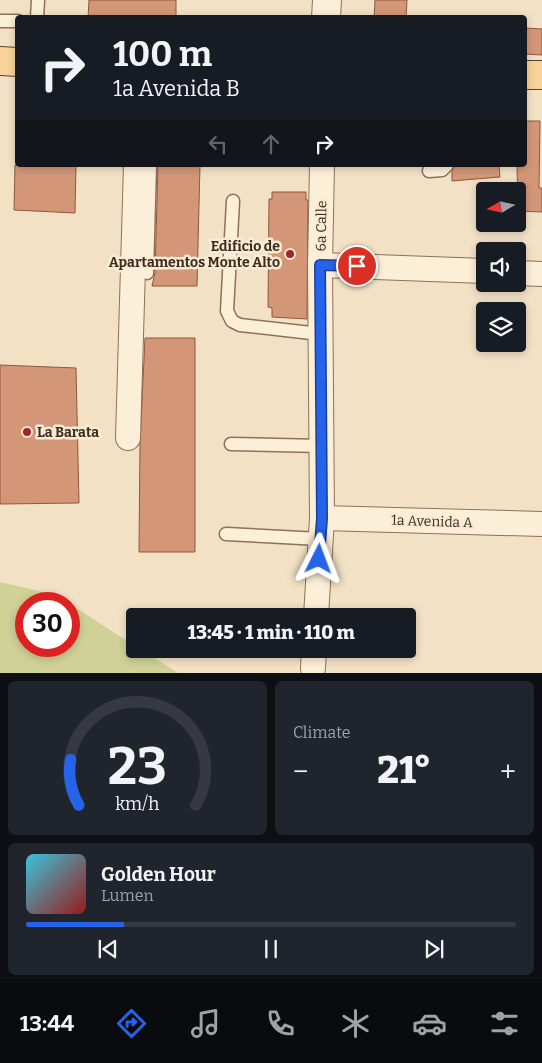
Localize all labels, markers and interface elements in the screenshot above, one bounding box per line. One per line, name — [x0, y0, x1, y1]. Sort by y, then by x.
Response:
text: 100 m — [113, 33, 212, 75]
icon: right — [30, 35, 95, 100]
text: 1a Avenida B — [113, 75, 240, 102]
icon: left — [204, 130, 232, 158]
icon: ahead — [257, 130, 285, 158]
icon: right — [310, 130, 338, 158]
north arrow — [476, 182, 526, 232]
map controls — [476, 182, 526, 352]
street label: 6a Calle — [313, 200, 330, 252]
place label: Edificio de Apartamentos Monte Alto — [109, 238, 280, 271]
button: sound — [476, 242, 526, 292]
pin — [336, 245, 378, 287]
marker: Edificio de Apartamentos Monte Alto — [284, 248, 296, 260]
icon: arrive — [343, 252, 371, 280]
button: layers — [476, 302, 526, 352]
place label: La Barata — [37, 424, 99, 441]
marker: La Barata — [21, 426, 33, 438]
street label: 1a Avenida A — [391, 512, 473, 531]
position arrow — [292, 532, 344, 584]
speed limit sign: 30 — [15, 592, 80, 657]
text: 13:45 · 1 min · 110 m — [187, 621, 355, 644]
text: Climate — [293, 723, 351, 742]
text: 23 — [108, 735, 167, 798]
text: 21° — [377, 747, 431, 793]
text: − — [293, 755, 308, 788]
text: + — [500, 755, 516, 788]
text: km/h — [115, 793, 160, 815]
text: Golden Hour — [101, 863, 216, 886]
text: Lumen — [101, 886, 154, 905]
icon: previous — [94, 935, 122, 963]
icon: pause — [257, 935, 285, 963]
icon: next — [420, 935, 448, 963]
icon: directions — [114, 1006, 149, 1041]
icon: music — [188, 1006, 223, 1041]
icon: phone — [263, 1006, 298, 1041]
icon: climate — [338, 1006, 373, 1041]
icon: car — [412, 1006, 447, 1041]
icon: filters — [487, 1006, 522, 1041]
text: 13:44 — [20, 1010, 74, 1037]

